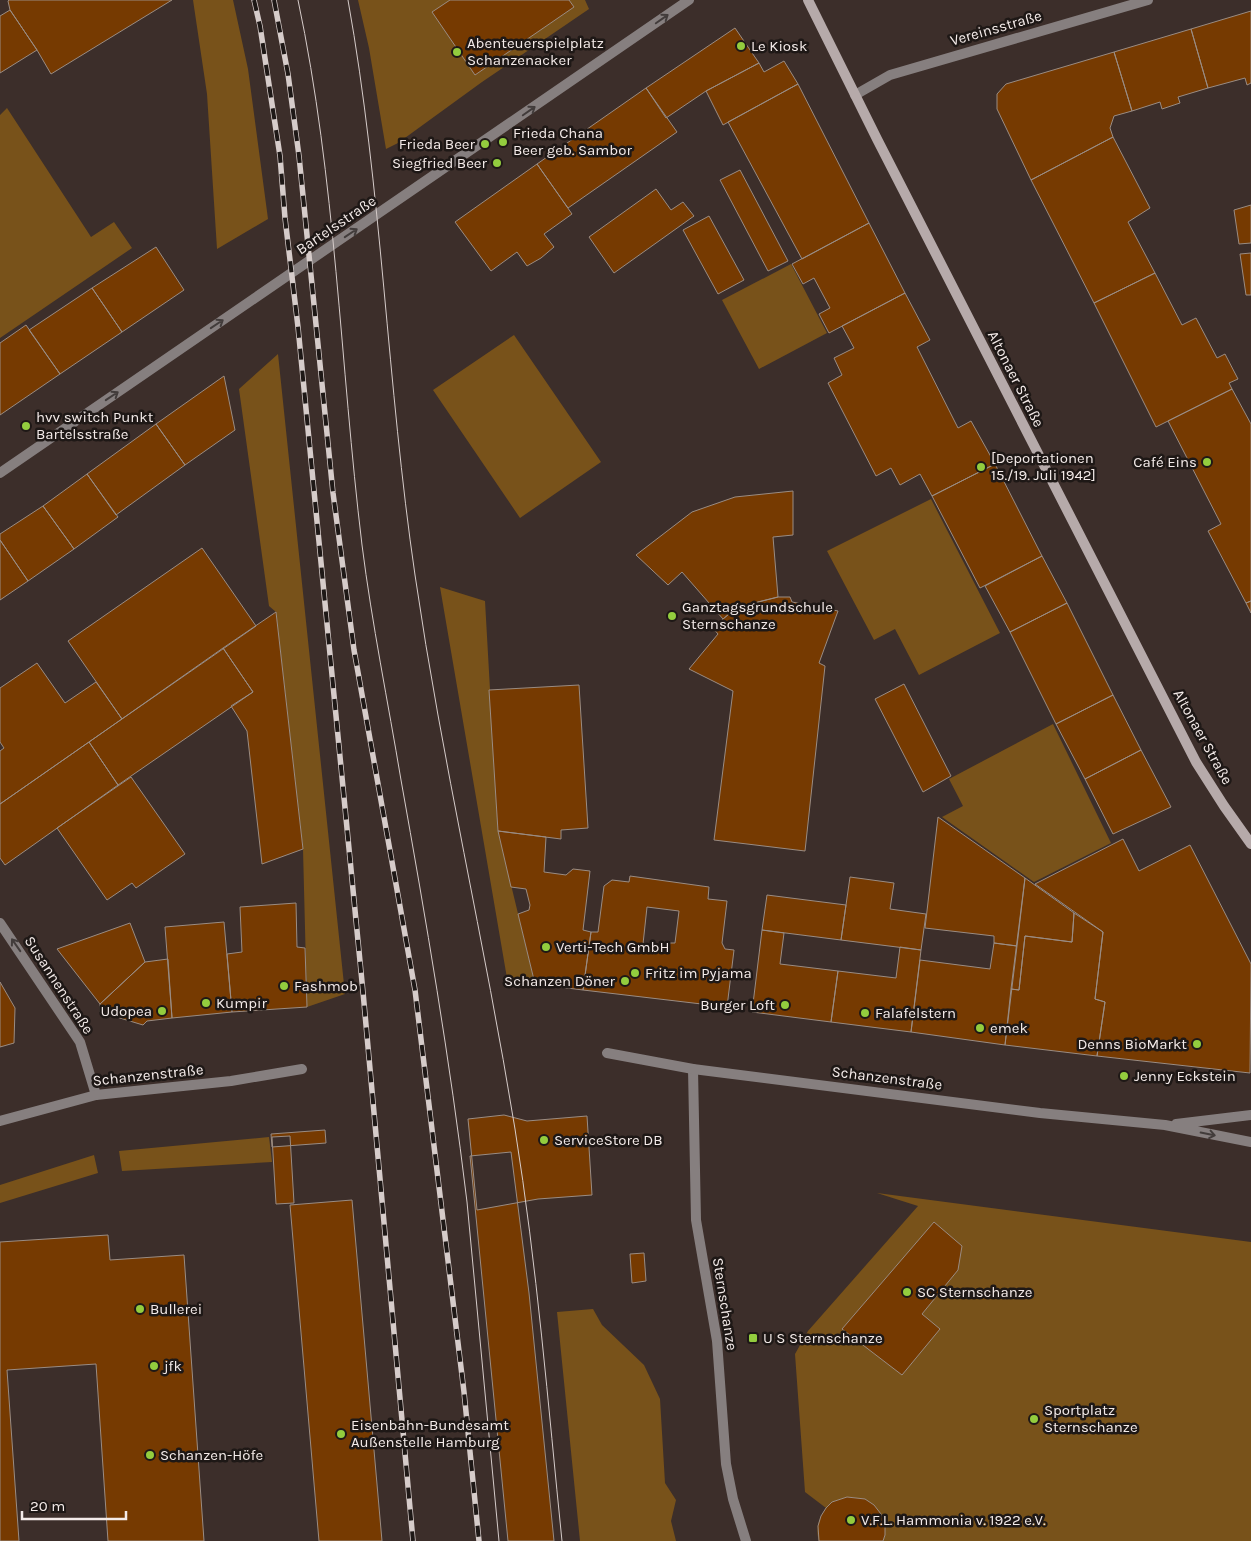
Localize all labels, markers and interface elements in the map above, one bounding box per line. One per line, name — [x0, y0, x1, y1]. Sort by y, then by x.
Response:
street label: Vereinsstraße — [948, 6, 1044, 50]
one-way arrow — [655, 13, 669, 23]
place label: Abenteuerspielplatz Schanzenacker — [467, 34, 604, 69]
place label: Le Kiosk — [751, 37, 807, 55]
marker: Le Kiosk — [735, 40, 747, 52]
marker: Abenteuerspielplatz Schanzenacker — [451, 46, 463, 58]
one-way arrow — [521, 106, 535, 116]
place label: Frieda Chana Beer geb. Sambor — [513, 124, 632, 159]
place label: Frieda Beer — [399, 135, 476, 153]
marker: Frieda Chana Beer geb. Sambor — [497, 136, 509, 148]
marker: Frieda Beer — [479, 138, 491, 150]
place label: Siegfried Beer — [392, 154, 488, 172]
marker: Siegfried Beer — [491, 157, 503, 169]
street label: Bartelsstraße — [293, 192, 379, 258]
one-way arrow — [344, 228, 358, 238]
one-way arrow — [210, 319, 224, 329]
street label: Altonaer Straße — [984, 328, 1048, 430]
one-way arrow — [105, 391, 119, 401]
place label: hvv switch Punkt Bartelsstraße — [36, 408, 154, 443]
marker: hvv switch Punkt Bartelsstraße — [20, 420, 32, 432]
place label: [Deportationen 15./19. Juli 1942] — [991, 449, 1096, 484]
place label: Café Eins — [1133, 453, 1197, 471]
marker: Café Eins — [1201, 456, 1213, 468]
marker: [Deportationen 15./19. Juli 1942] — [975, 461, 987, 473]
place label: Ganztagsgrundschule Sternschanze — [682, 598, 833, 633]
marker: Ganztagsgrundschule Sternschanze — [666, 610, 678, 622]
street label: Altonaer Straße — [1169, 686, 1237, 788]
street label: Susannenstraße — [21, 933, 97, 1037]
one-way arrow — [11, 938, 21, 952]
place label: Verti-Tech GmbH — [556, 938, 669, 956]
marker: Verti-Tech GmbH — [540, 941, 552, 953]
place label: Fritz im Pyjama — [645, 964, 752, 982]
marker: Fritz im Pyjama — [629, 967, 641, 979]
place label: Schanzen Döner — [504, 972, 616, 990]
marker: Schanzen Döner — [619, 975, 631, 987]
place label: Fashmob — [294, 977, 358, 995]
marker: Fashmob — [278, 980, 290, 992]
place label: Kumpir — [216, 994, 267, 1012]
place label: Burger Loft — [700, 996, 775, 1014]
marker: Kumpir — [200, 997, 212, 1009]
marker: Burger Loft — [779, 999, 791, 1011]
place label: Udopea — [100, 1002, 152, 1020]
place label: Falafelstern — [875, 1004, 956, 1022]
marker: Udopea — [156, 1005, 168, 1017]
marker: Falafelstern — [859, 1007, 871, 1019]
place label: emek — [990, 1019, 1028, 1037]
marker: emek — [974, 1022, 986, 1034]
place label: Denns BioMarkt — [1077, 1035, 1187, 1053]
marker: Denns BioMarkt — [1191, 1038, 1203, 1050]
street label: Schanzenstraße — [92, 1060, 204, 1090]
street label: Schanzenstraße — [831, 1062, 943, 1094]
place label: Jenny Eckstein — [1134, 1067, 1236, 1085]
marker: Jenny Eckstein — [1118, 1070, 1130, 1082]
one-way arrow — [1200, 1130, 1216, 1139]
place label: ServiceStore DB — [554, 1131, 662, 1149]
marker: ServiceStore DB — [538, 1134, 550, 1146]
street label: Sternschanze — [709, 1256, 741, 1352]
place label: SC Sternschanze — [917, 1283, 1033, 1301]
marker: SC Sternschanze — [901, 1286, 913, 1298]
place label: Bullerei — [150, 1300, 202, 1318]
marker: Bullerei — [134, 1303, 146, 1315]
place label: U S Sternschanze — [763, 1329, 883, 1347]
marker: U S Sternschanze — [747, 1332, 759, 1344]
place label: jfk — [162, 1357, 182, 1375]
marker: jfk — [148, 1360, 160, 1372]
place label: Sportplatz Sternschanze — [1044, 1401, 1138, 1436]
marker: Sportplatz Sternschanze — [1028, 1413, 1040, 1425]
place label: Eisenbahn-Bundesamt Außenstelle Hamburg — [351, 1416, 509, 1451]
marker: Eisenbahn-Bundesamt Außenstelle Hamburg — [335, 1428, 347, 1440]
place label: Schanzen-Höfe — [160, 1446, 263, 1464]
marker: Schanzen-Höfe — [144, 1449, 156, 1461]
scale bar — [22, 1488, 126, 1520]
text: 20 m — [30, 1497, 65, 1515]
place label: V.F.L. Hammonia v. 1922 e.V. — [861, 1511, 1046, 1529]
marker: V.F.L. Hammonia v. 1922 e.V. — [845, 1514, 857, 1526]

